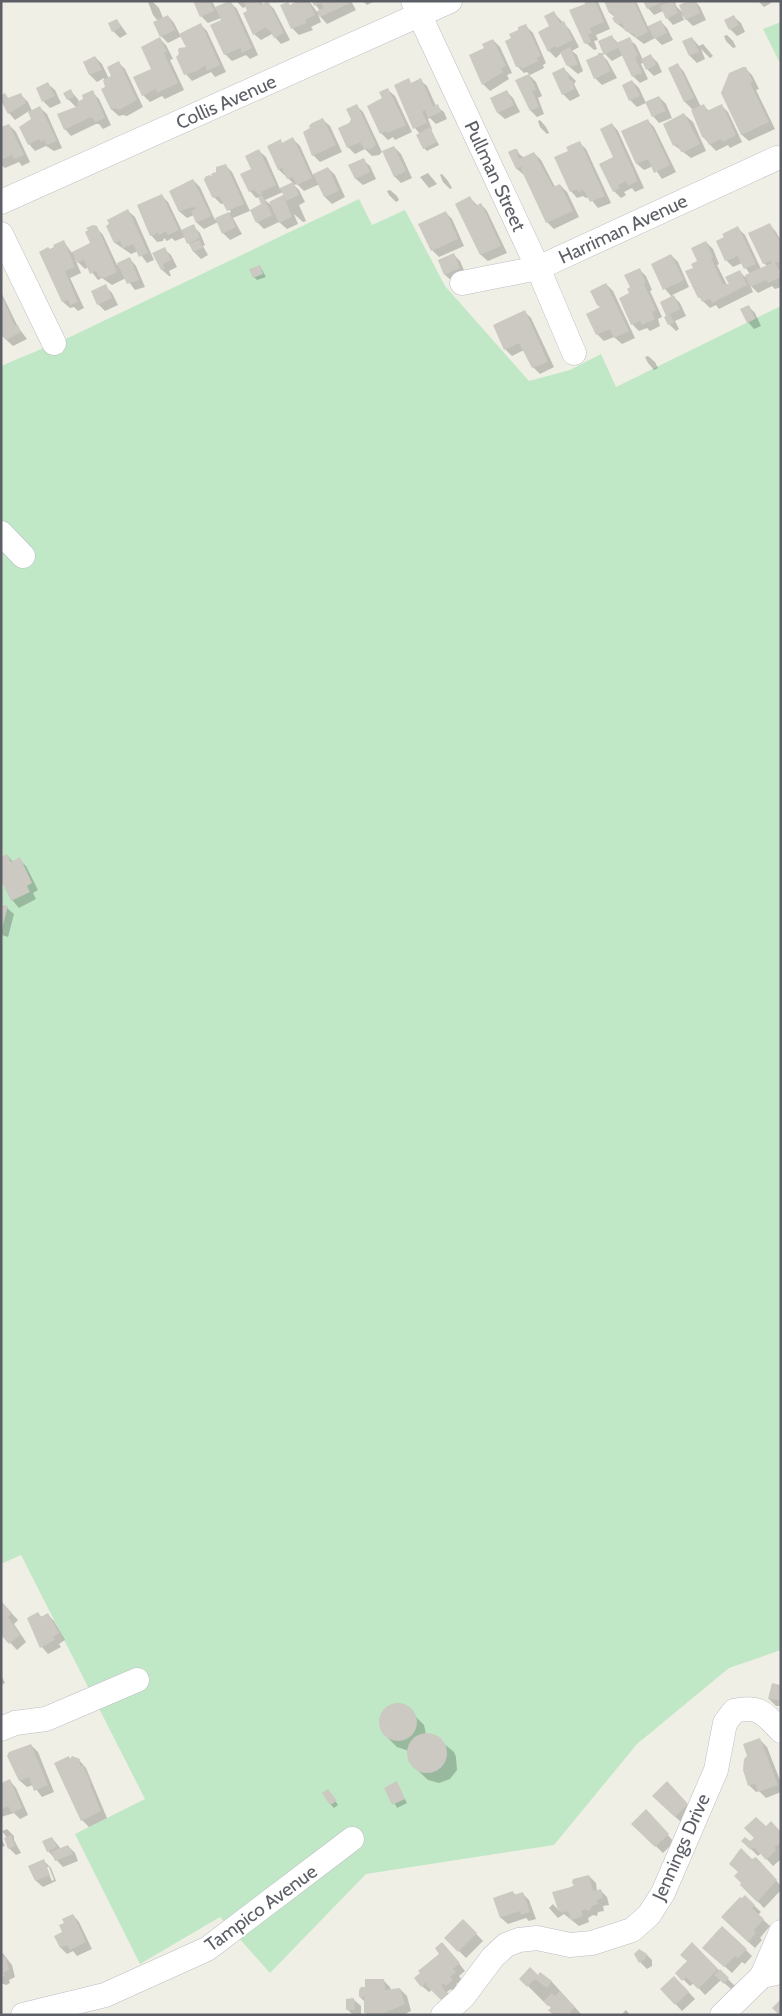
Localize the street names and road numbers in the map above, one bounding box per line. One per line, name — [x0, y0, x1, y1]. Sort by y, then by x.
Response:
street label: Collis Avenue — [172, 70, 280, 134]
street label: Pullman Street — [459, 117, 531, 235]
street label: Harriman Avenue — [555, 189, 691, 269]
street label: Jennings Drive — [647, 1790, 715, 1905]
street label: Tampico Avenue — [201, 1860, 322, 1956]

